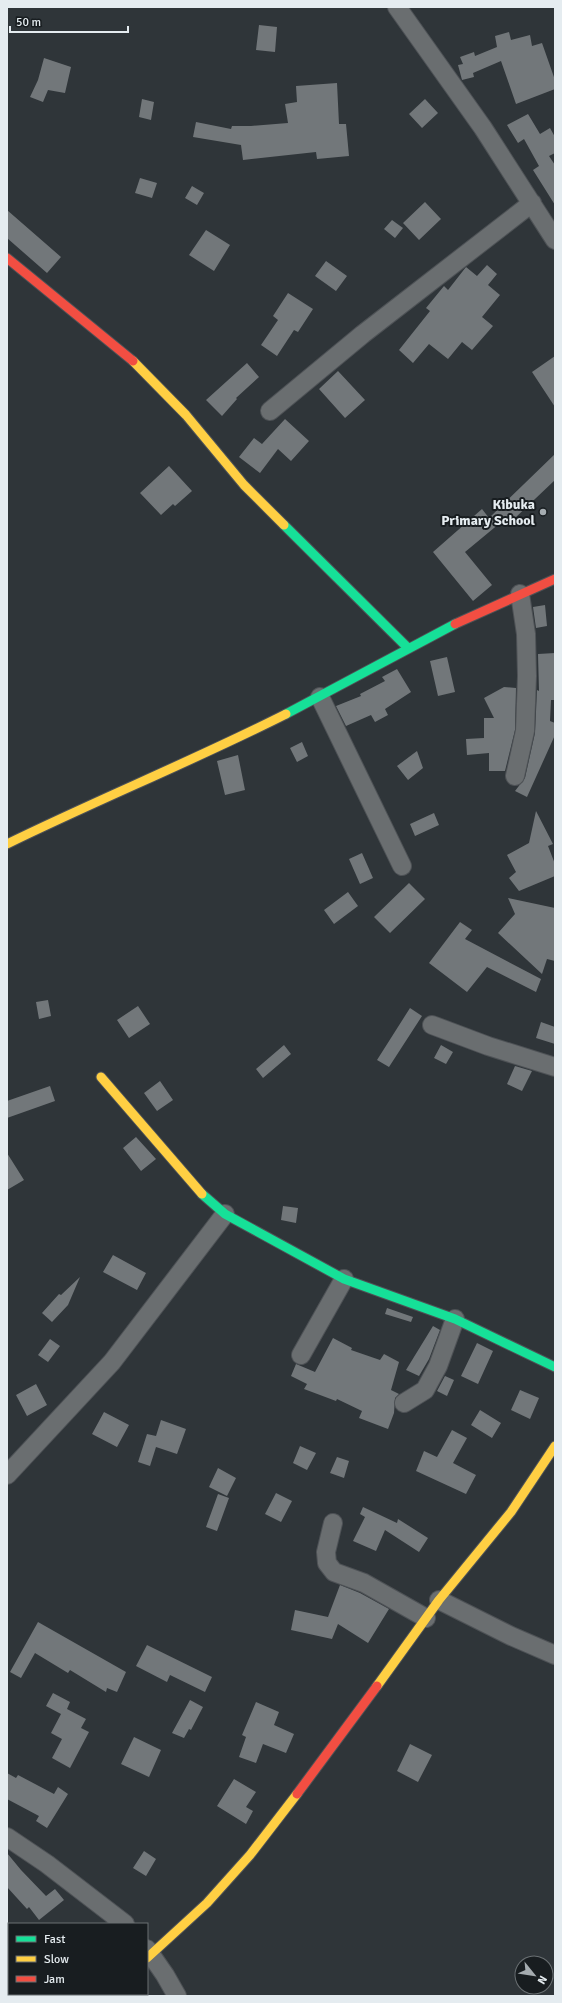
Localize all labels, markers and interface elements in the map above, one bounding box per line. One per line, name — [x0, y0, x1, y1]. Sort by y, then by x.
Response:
scale bar — [10, 8, 128, 34]
text: 50 m — [16, 15, 41, 30]
place label: Kibuka Primary School — [441, 496, 536, 529]
marker: Kibuka Primary School — [538, 507, 548, 517]
legend — [8, 1923, 148, 1995]
text: Fast — [44, 1932, 65, 1947]
text: Slow — [44, 1952, 69, 1967]
north arrow — [514, 1955, 554, 1995]
text: Jam — [44, 1972, 65, 1987]
text: N — [535, 1973, 550, 1986]

